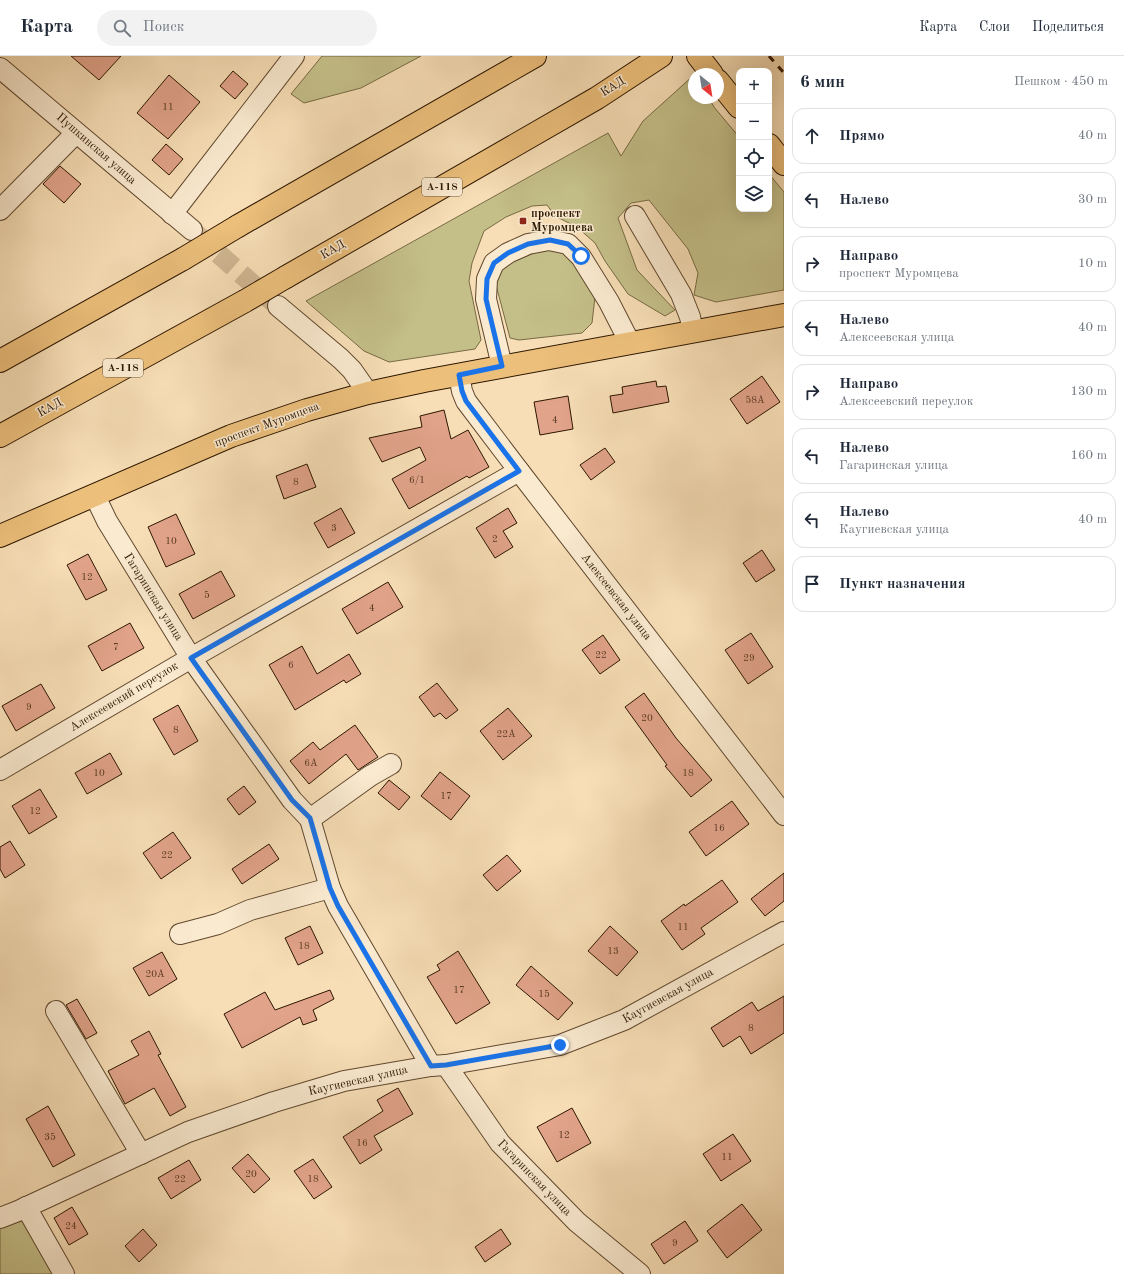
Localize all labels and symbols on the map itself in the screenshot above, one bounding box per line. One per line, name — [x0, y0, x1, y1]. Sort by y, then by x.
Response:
north arrow — [688, 68, 724, 104]
street label: КАД — [599, 75, 627, 99]
house number: 11 — [162, 102, 174, 112]
street label: Пушкинская улица — [54, 111, 138, 187]
road number: А-118 — [422, 178, 462, 196]
place label: проспект Муромцева — [531, 208, 593, 234]
marker: проспект Муромцева — [518, 216, 528, 226]
street label: КАД — [319, 238, 348, 262]
route start — [572, 247, 590, 265]
road number: А-118 — [103, 359, 143, 377]
house number: 58А — [745, 395, 765, 405]
street label: КАД — [36, 396, 65, 420]
street label: проспект Муромцева — [213, 400, 321, 450]
house number: 4 — [552, 415, 558, 425]
house number: 6/1 — [409, 475, 425, 485]
house number: 8 — [293, 477, 299, 487]
house number: 3 — [331, 523, 337, 533]
house number: 2 — [492, 534, 498, 544]
house number: 10 — [165, 536, 177, 546]
street label: Гагаринская улица — [121, 551, 185, 643]
street label: Алексеевская улица — [579, 551, 653, 643]
house number: 12 — [81, 572, 93, 582]
house number: 5 — [204, 590, 210, 600]
house number: 4 — [369, 603, 375, 613]
house number: 7 — [113, 642, 119, 652]
house number: 22 — [595, 650, 607, 660]
house number: 29 — [743, 653, 755, 663]
street label: Алексеевский переулок — [68, 660, 180, 734]
house number: 6 — [288, 660, 294, 670]
house number: 9 — [26, 702, 32, 712]
house number: 20 — [641, 713, 653, 723]
house number: 8 — [173, 725, 179, 735]
house number: 22А — [496, 729, 516, 739]
house number: 6А — [304, 758, 318, 768]
house number: 10 — [93, 768, 105, 778]
house number: 18 — [682, 768, 694, 778]
house number: 17 — [440, 791, 452, 801]
house number: 12 — [29, 806, 41, 816]
house number: 16 — [713, 823, 725, 833]
house number: 22 — [161, 850, 173, 860]
house number: 11 — [677, 922, 689, 932]
house number: 18 — [298, 941, 310, 951]
house number: 13 — [607, 946, 619, 956]
street label: Каугиевская улица — [621, 966, 715, 1026]
house number: 20А — [145, 969, 165, 979]
house number: 17 — [453, 985, 465, 995]
house number: 15 — [538, 989, 550, 999]
house number: 8 — [748, 1023, 754, 1033]
route end — [551, 1036, 569, 1054]
street label: Каугиевская улица — [307, 1064, 409, 1098]
house number: 12 — [558, 1130, 570, 1140]
house number: 35 — [44, 1132, 56, 1142]
house number: 16 — [356, 1138, 368, 1148]
street label: Гагаринская улица — [495, 1138, 573, 1218]
house number: 11 — [721, 1152, 733, 1162]
house number: 20 — [245, 1169, 257, 1179]
house number: 22 — [174, 1174, 186, 1184]
house number: 18 — [307, 1174, 319, 1184]
house number: 24 — [65, 1221, 77, 1231]
house number: 9 — [672, 1238, 678, 1248]

